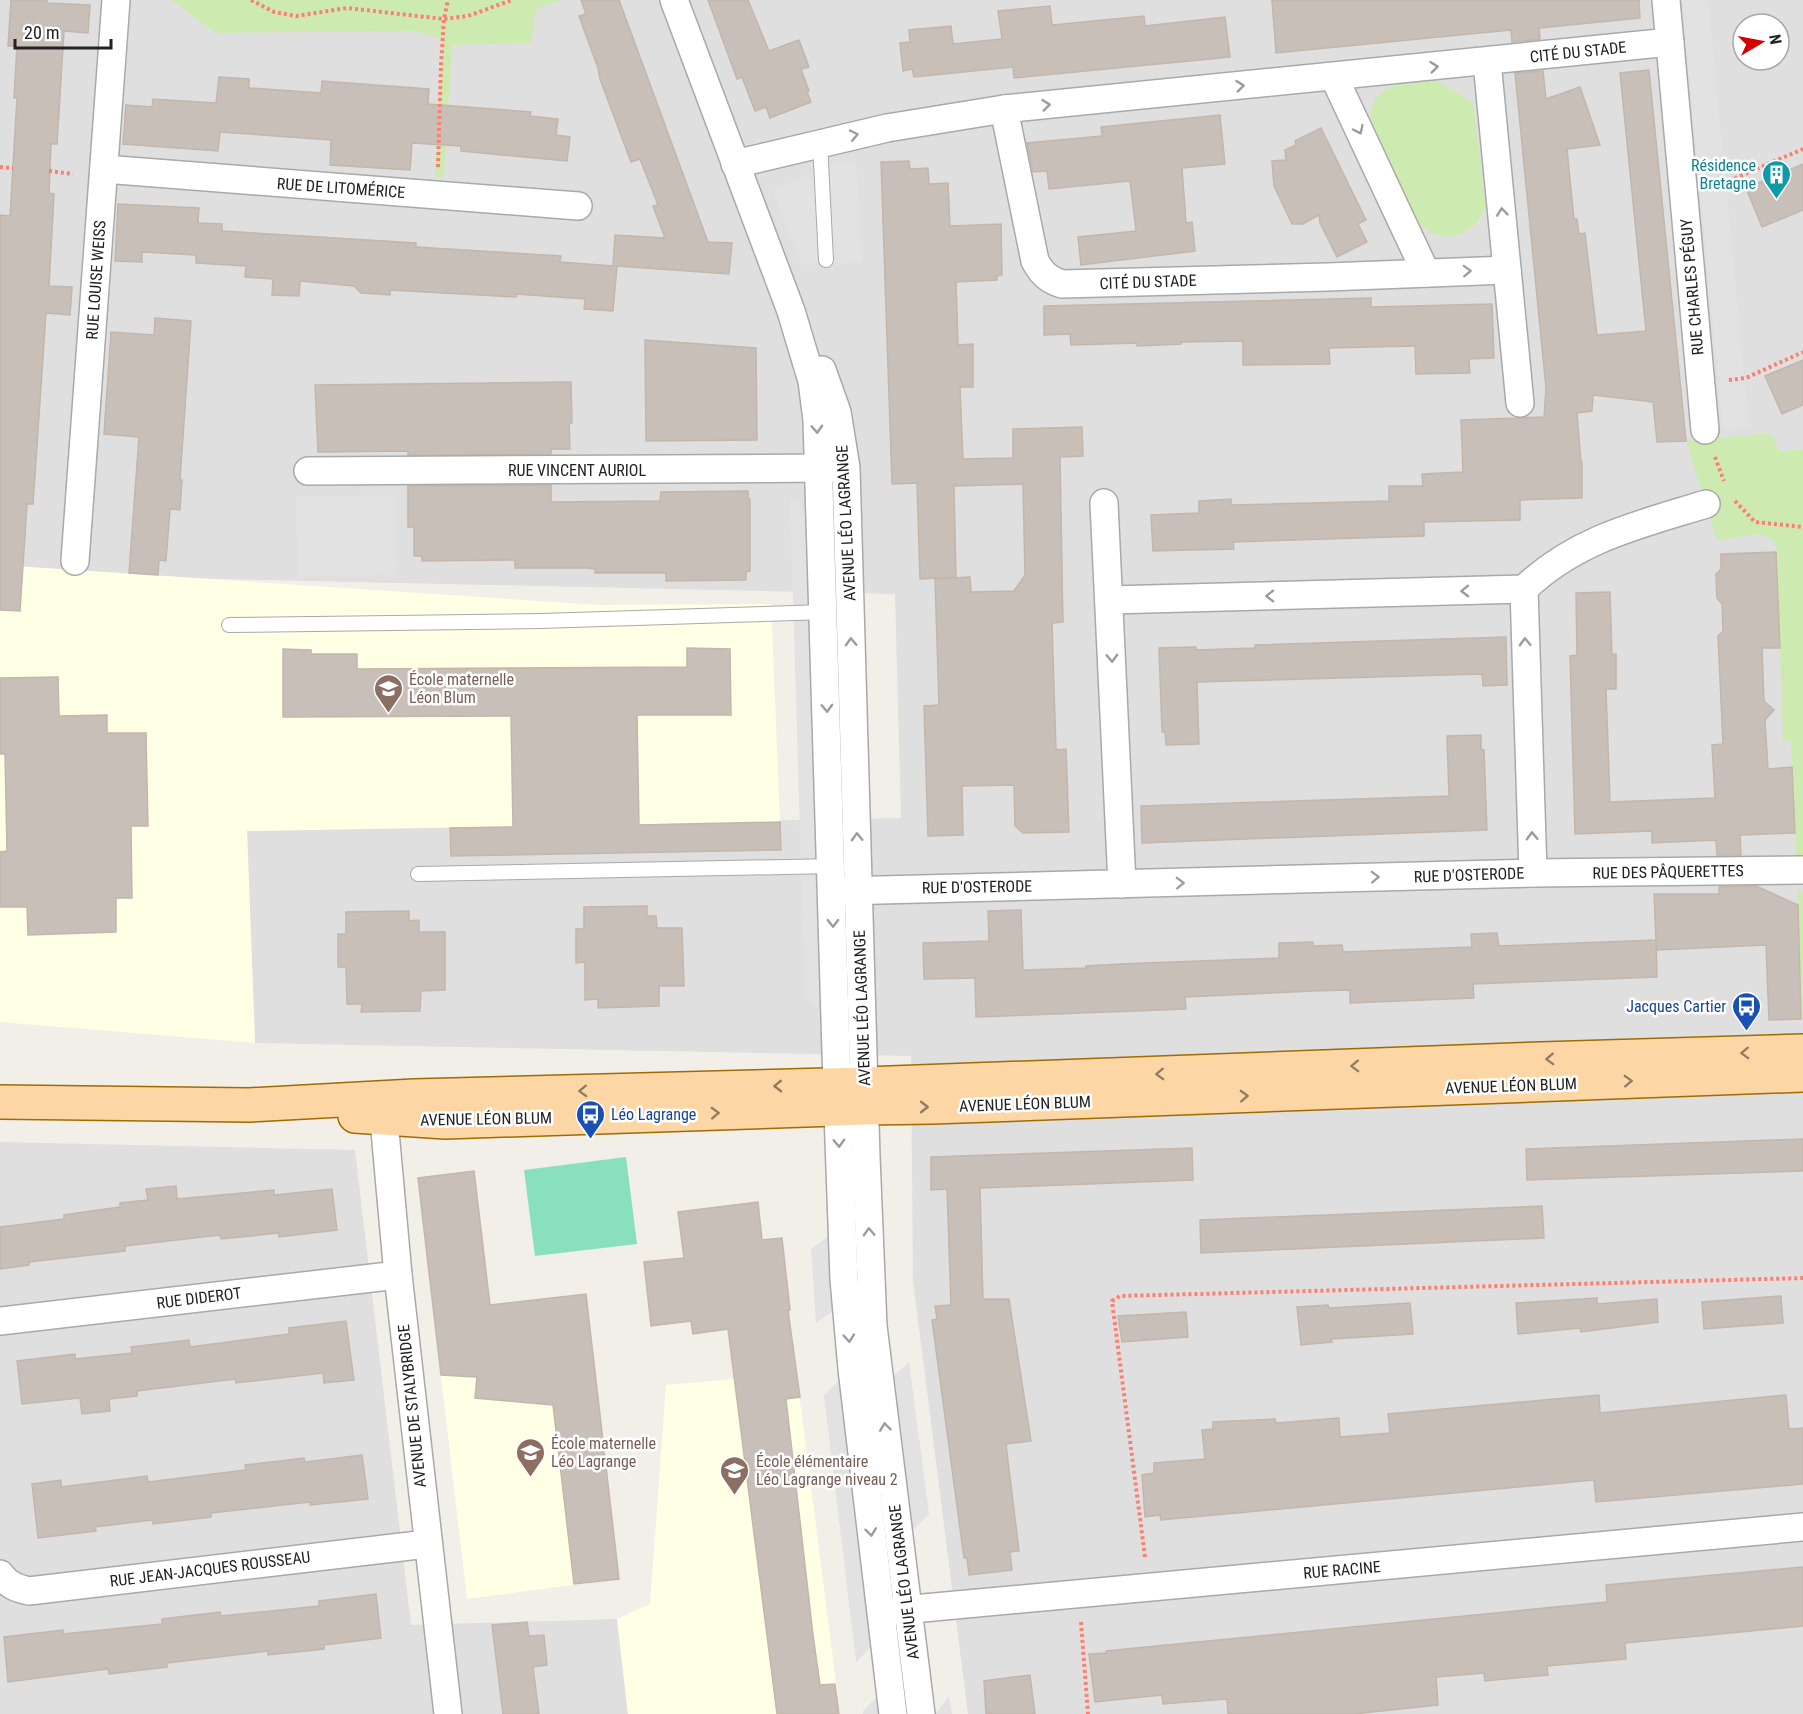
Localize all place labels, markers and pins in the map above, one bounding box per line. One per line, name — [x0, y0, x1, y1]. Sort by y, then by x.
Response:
place label: Résidence Bretagne — [1691, 156, 1756, 193]
building icon: Résidence Bretagne — [1761, 158, 1793, 200]
place label: École maternelle Léon Blum — [409, 670, 514, 707]
school or university icon: École maternelle Léon Blum — [372, 672, 404, 714]
bus stop icon: Jacques Cartier — [1731, 990, 1763, 1032]
place label: Jacques Cartier — [1626, 997, 1726, 1016]
bus stop icon: Léo Lagrange — [574, 1098, 606, 1140]
place label: Léo Lagrange — [611, 1105, 696, 1124]
place label: École maternelle Léo Lagrange — [551, 1434, 656, 1471]
school or university icon: École maternelle Léo Lagrange — [514, 1436, 546, 1478]
place label: École élémentaire Léo Lagrange niveau 2 — [756, 1452, 898, 1489]
school or university icon: École élémentaire Léo Lagrange niveau 2 — [719, 1454, 751, 1496]

